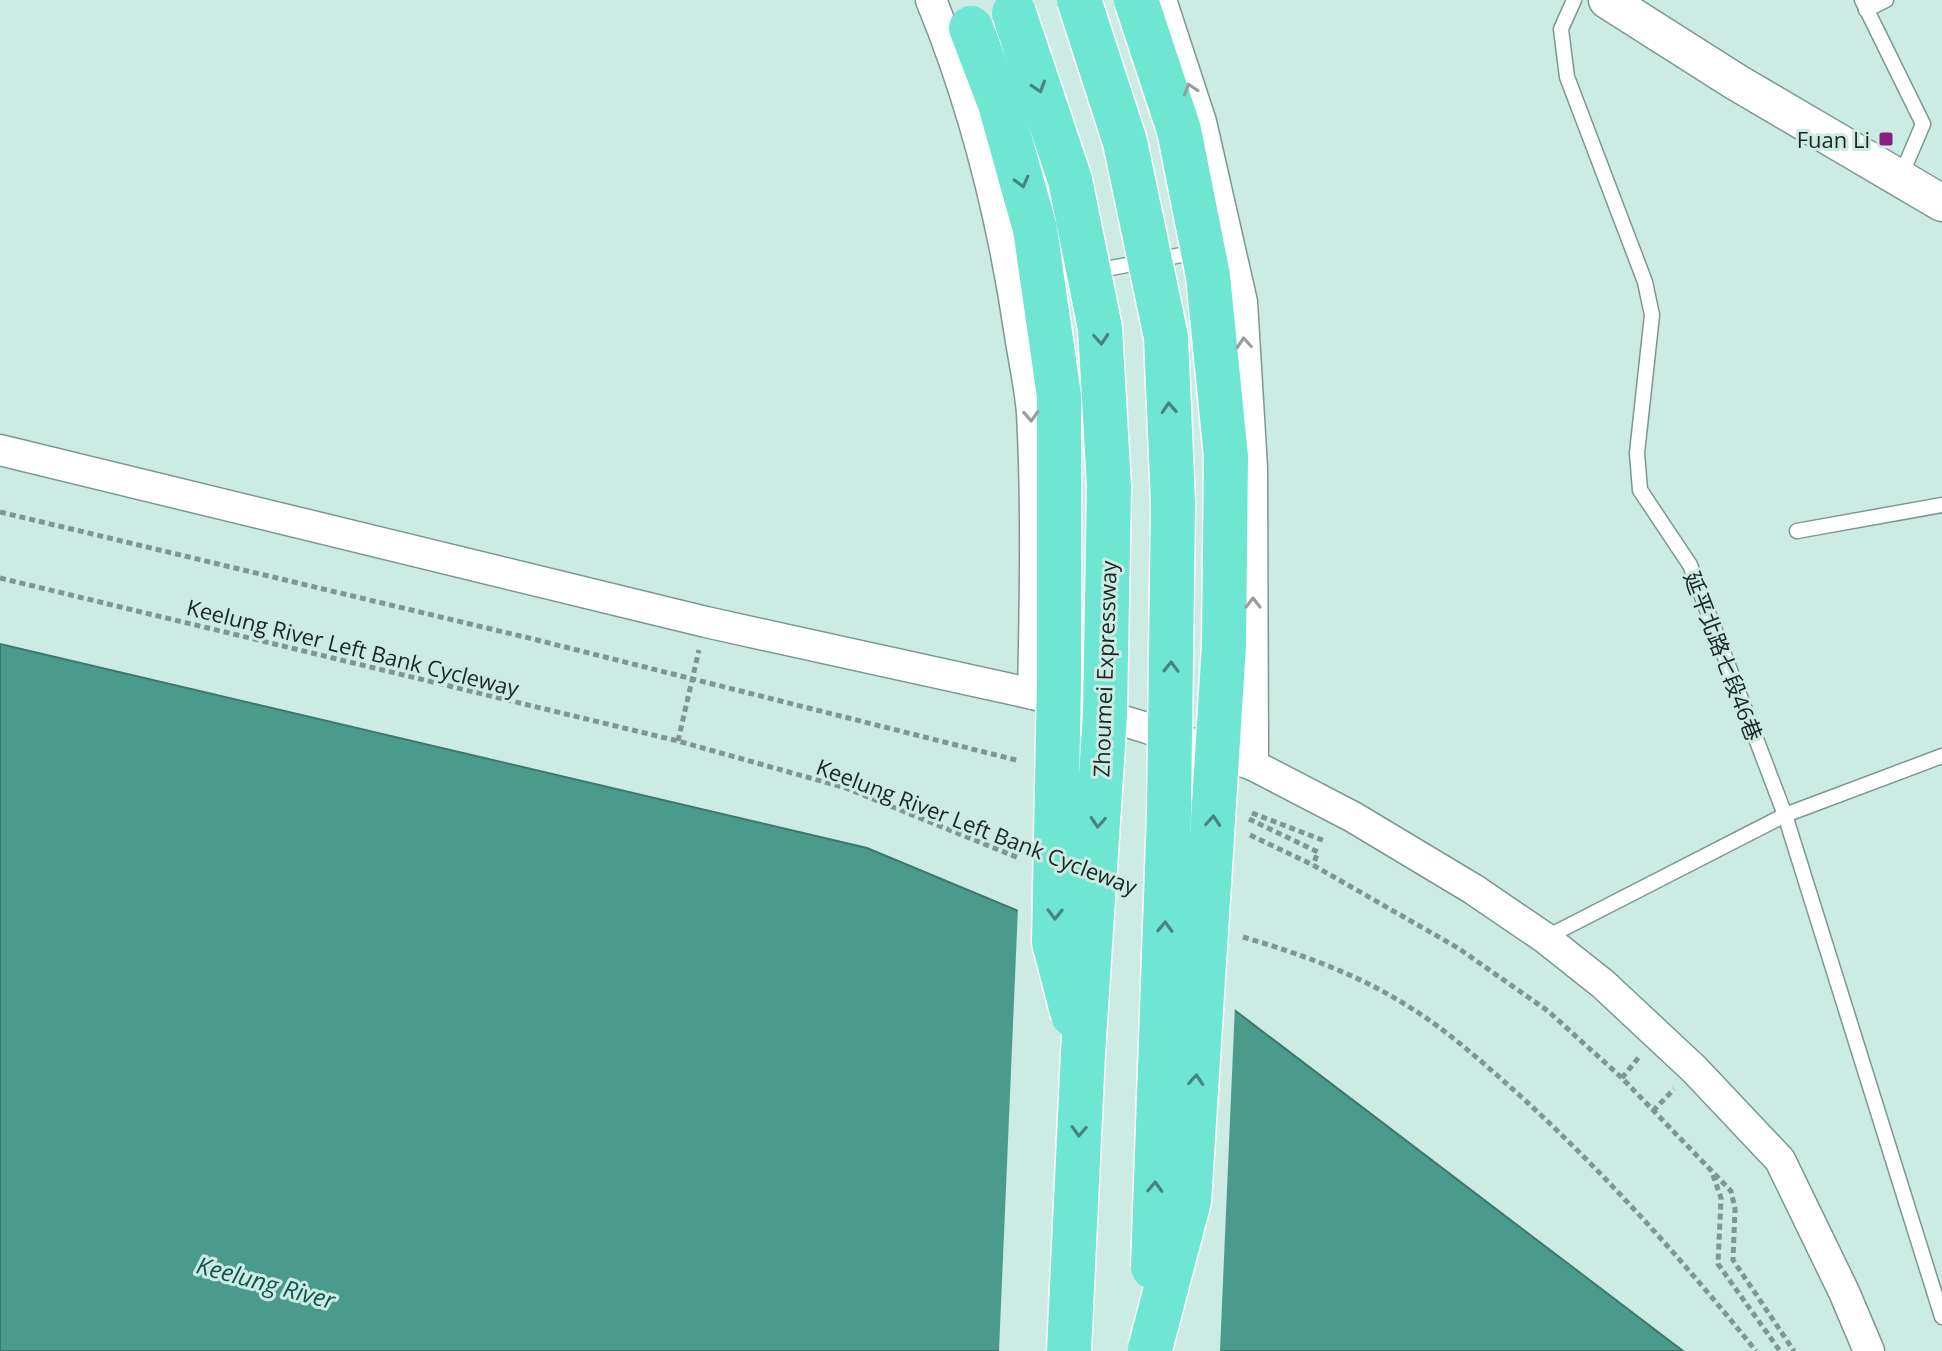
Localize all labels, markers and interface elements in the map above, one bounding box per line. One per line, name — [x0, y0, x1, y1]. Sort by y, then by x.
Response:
one-way arrow — [1029, 79, 1045, 93]
one-way arrow — [1184, 83, 1200, 97]
place label: Fuan Li — [1797, 124, 1870, 154]
marker: Fuan Li — [1877, 130, 1895, 148]
one-way arrow — [1012, 174, 1029, 188]
one-way arrow — [1092, 333, 1109, 346]
one-way arrow — [1236, 336, 1253, 349]
one-way arrow — [1161, 401, 1178, 414]
one-way arrow — [1022, 410, 1039, 423]
street label: Zhoumei Expressway — [1085, 559, 1123, 778]
street label: 延平北路七段46巷 — [1678, 567, 1770, 745]
street label: Keelung River Left Bank Cycleway — [184, 591, 523, 703]
one-way arrow — [1244, 596, 1262, 609]
one-way arrow — [1162, 660, 1180, 673]
street label: Keelung River Left Bank Cycleway — [812, 751, 1143, 901]
one-way arrow — [1204, 814, 1221, 827]
one-way arrow — [1090, 816, 1107, 829]
one-way arrow — [1046, 908, 1064, 921]
one-way arrow — [1156, 920, 1173, 933]
one-way arrow — [1187, 1073, 1204, 1086]
one-way arrow — [1071, 1125, 1088, 1138]
one-way arrow — [1147, 1180, 1164, 1193]
water label: Keelung River — [193, 1248, 340, 1317]

